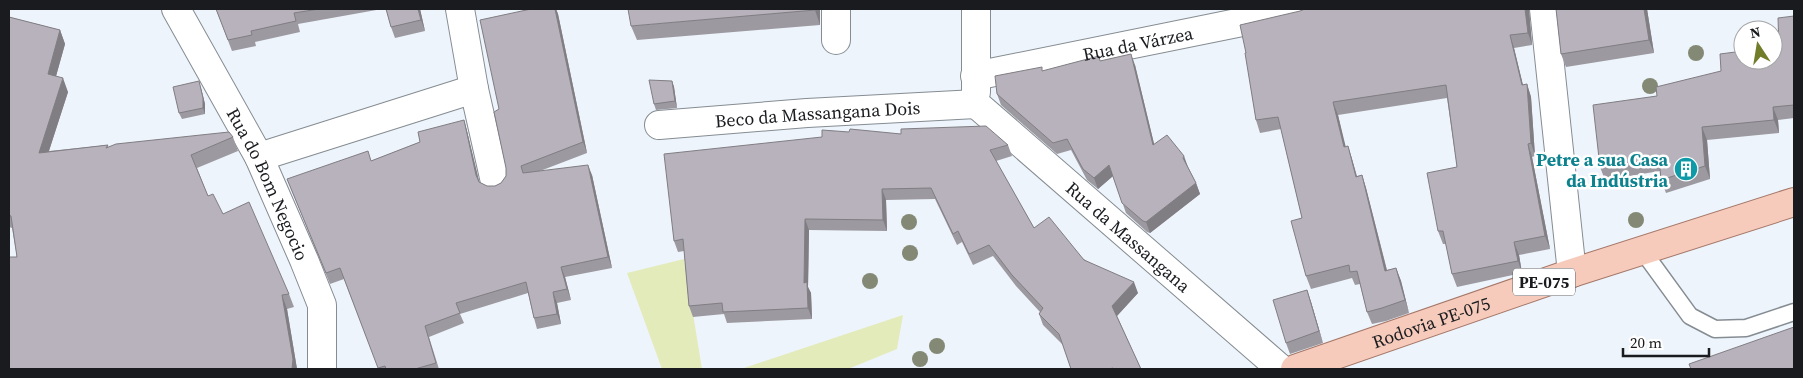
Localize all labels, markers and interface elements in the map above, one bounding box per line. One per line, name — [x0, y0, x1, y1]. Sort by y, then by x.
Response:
street label: Rua da Várzea — [1080, 20, 1196, 66]
north arrow — [1733, 20, 1783, 70]
text: N — [1748, 21, 1762, 43]
street label: Beco da Massangana Dois — [714, 94, 921, 133]
street label: Rua do Bom Negocio — [221, 103, 315, 264]
place label: Petre a sua Casa da Indústria — [1536, 147, 1668, 193]
building icon: Petre a sua Casa da Indústria — [1673, 156, 1699, 182]
street label: Rua da Massangana — [1061, 175, 1197, 298]
road number: PE-075 — [1513, 268, 1575, 296]
street label: Rodovia PE-075 — [1369, 290, 1493, 354]
scale bar — [1623, 326, 1709, 358]
text: 20 m — [1630, 332, 1662, 353]

